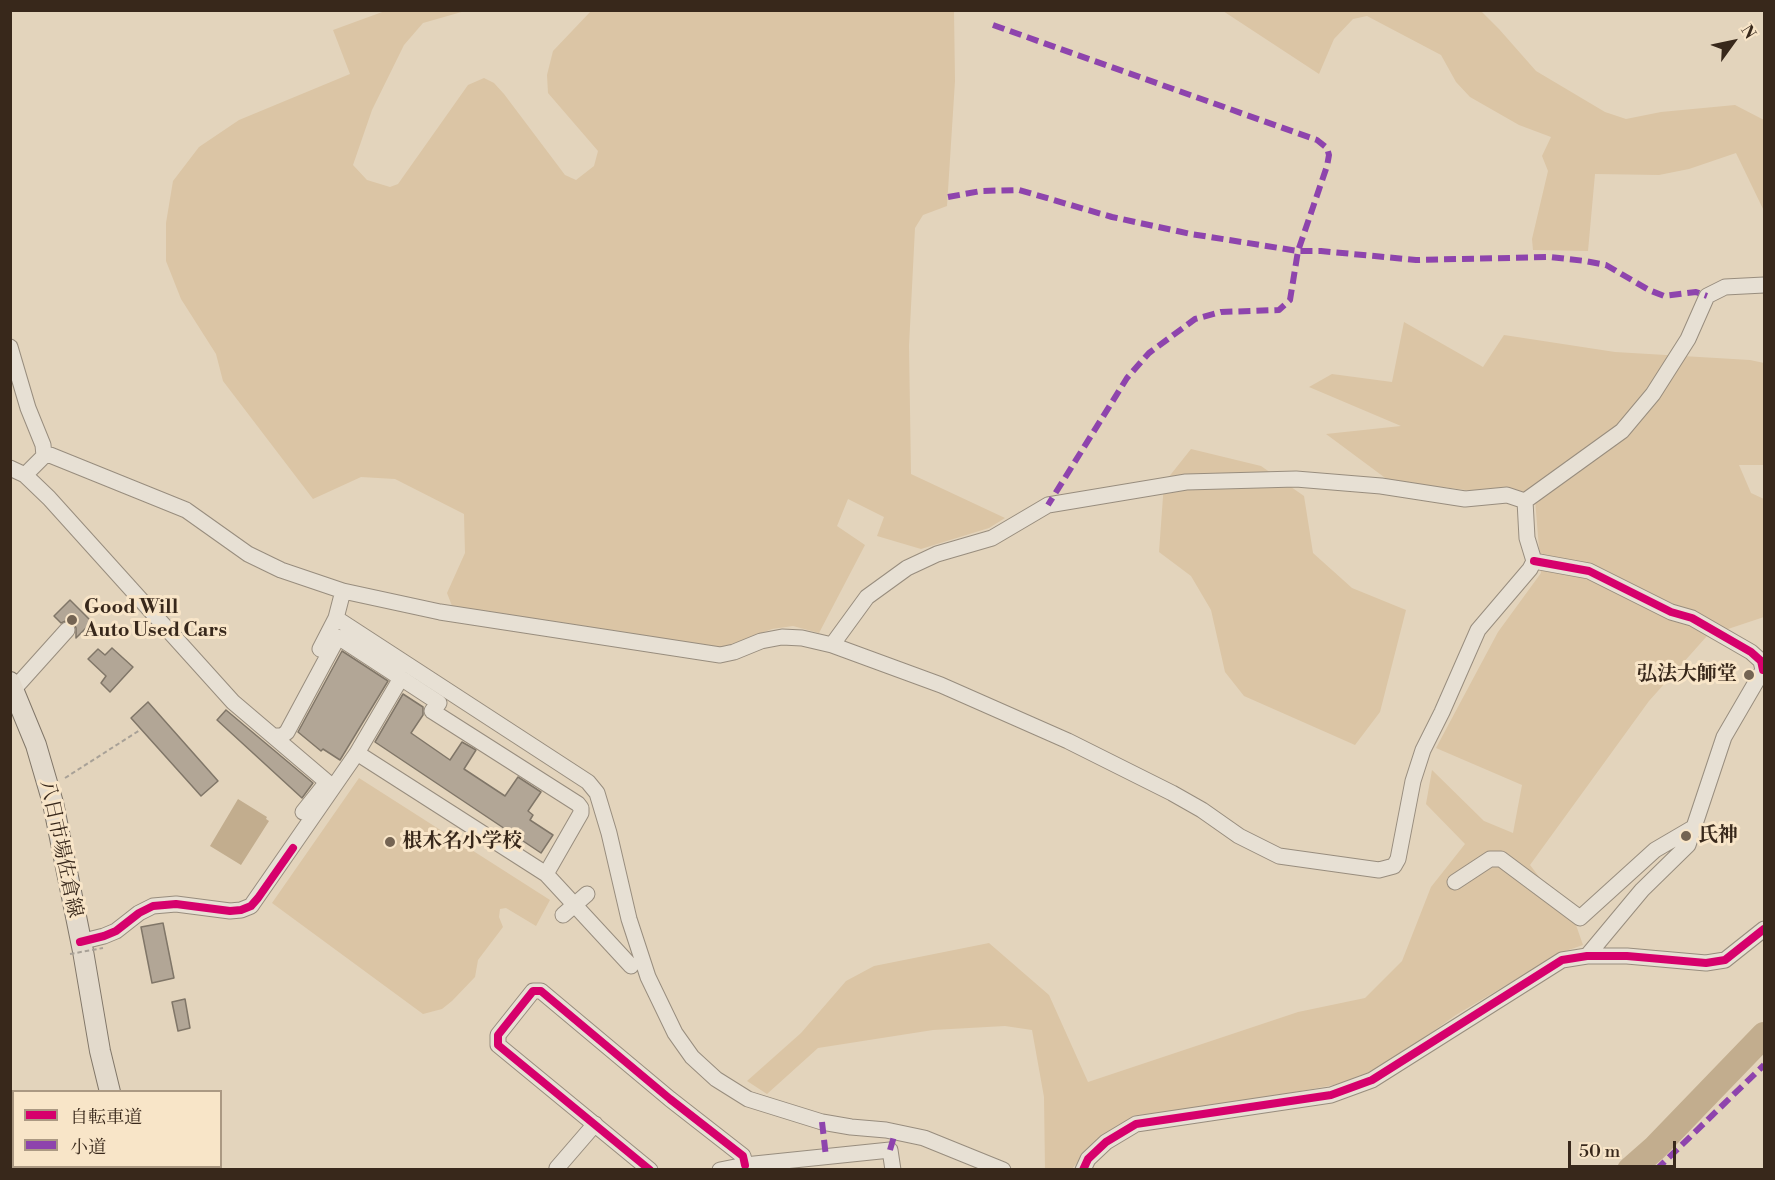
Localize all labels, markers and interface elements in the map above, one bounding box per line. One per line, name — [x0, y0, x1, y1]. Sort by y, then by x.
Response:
north arrow — [1703, 12, 1763, 72]
text: N — [1736, 21, 1760, 43]
place label: Good Will Auto Used Cars — [84, 596, 227, 643]
marker: Good Will Auto Used Cars — [65, 613, 79, 627]
place label: 弘法大師堂 — [1637, 663, 1737, 687]
marker: 弘法大師堂 — [1742, 668, 1756, 682]
street label: 八日市場佐倉線 — [34, 778, 86, 920]
place label: 氏神 — [1698, 824, 1738, 848]
marker: 氏神 — [1679, 829, 1693, 843]
place label: 根木名小学校 — [402, 830, 522, 854]
marker: 根木名小学校 — [383, 835, 397, 849]
legend — [12, 1090, 222, 1168]
text: 自転車道 — [70, 1106, 142, 1129]
scale bar — [1571, 1129, 1679, 1167]
text: 小道 — [70, 1136, 106, 1159]
text: 50 m — [1579, 1140, 1620, 1163]

